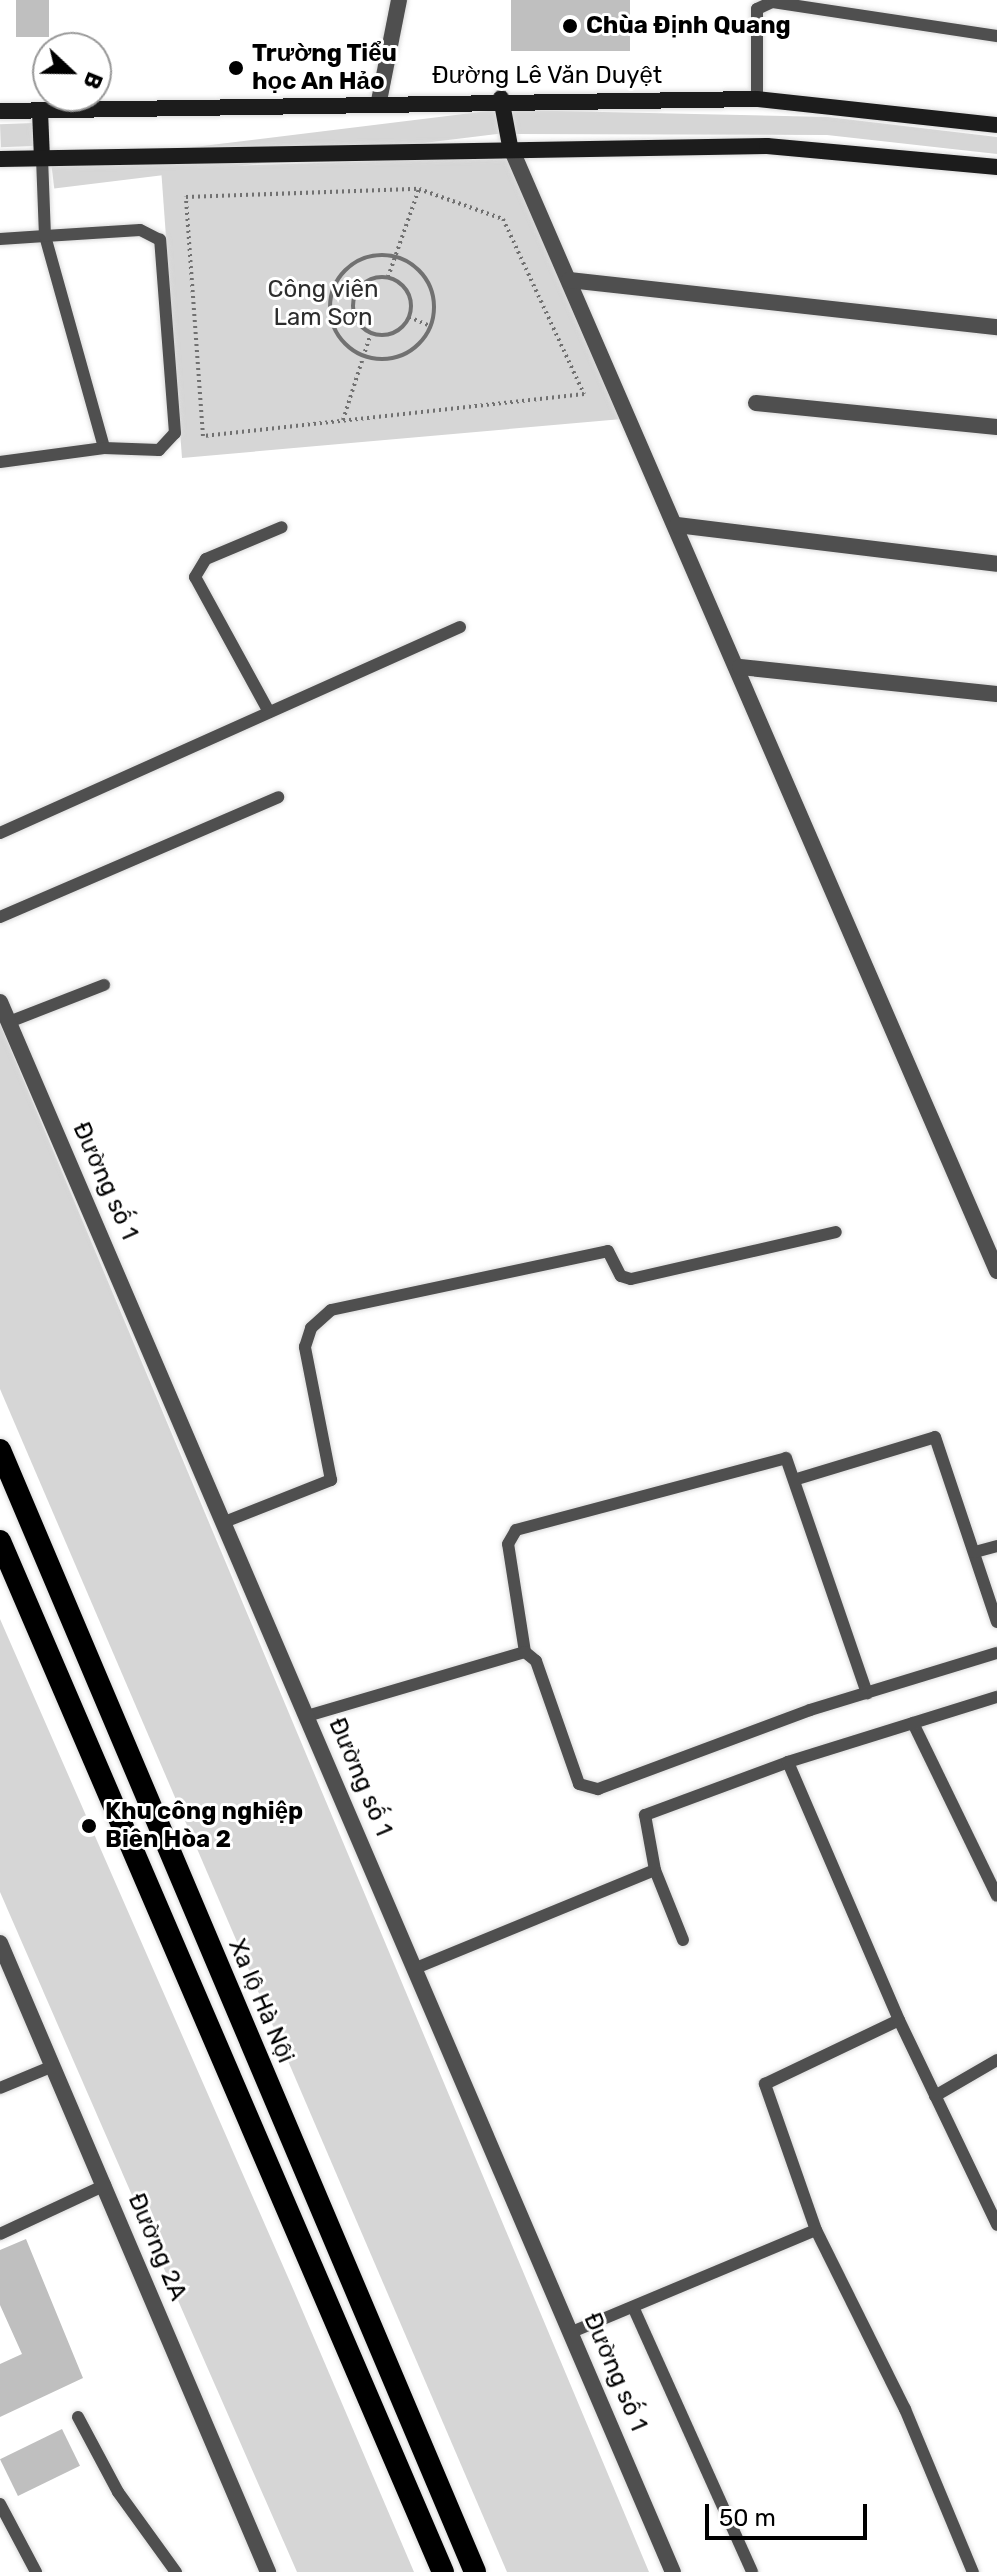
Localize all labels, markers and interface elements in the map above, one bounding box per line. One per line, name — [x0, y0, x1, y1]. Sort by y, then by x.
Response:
place label: Chùa Định Quang — [586, 12, 791, 40]
marker: Chùa Định Quang — [561, 17, 579, 35]
north arrow — [32, 32, 112, 112]
place label: Trường Tiểu học An Hảo — [252, 40, 397, 96]
marker: Trường Tiểu học An Hảo — [227, 59, 245, 77]
street label: Đường Lê Văn Duyệt — [432, 62, 662, 90]
text: B — [77, 68, 108, 93]
park label: Công viên Lam Sơn — [267, 276, 379, 332]
street label: Đường số 1 — [66, 1118, 144, 1244]
street label: Đường số 1 — [322, 1714, 398, 1840]
place label: Khu công nghiệp Biên Hòa 2 — [105, 1798, 303, 1854]
marker: Khu công nghiệp Biên Hòa 2 — [80, 1817, 98, 1835]
street label: Xa lộ Hà Nội — [222, 1935, 300, 2067]
street label: Đường 2A — [122, 2189, 192, 2305]
street label: Đường số 1 — [577, 2309, 653, 2435]
scale bar — [709, 2488, 871, 2538]
text: 50 m — [719, 2504, 776, 2532]

